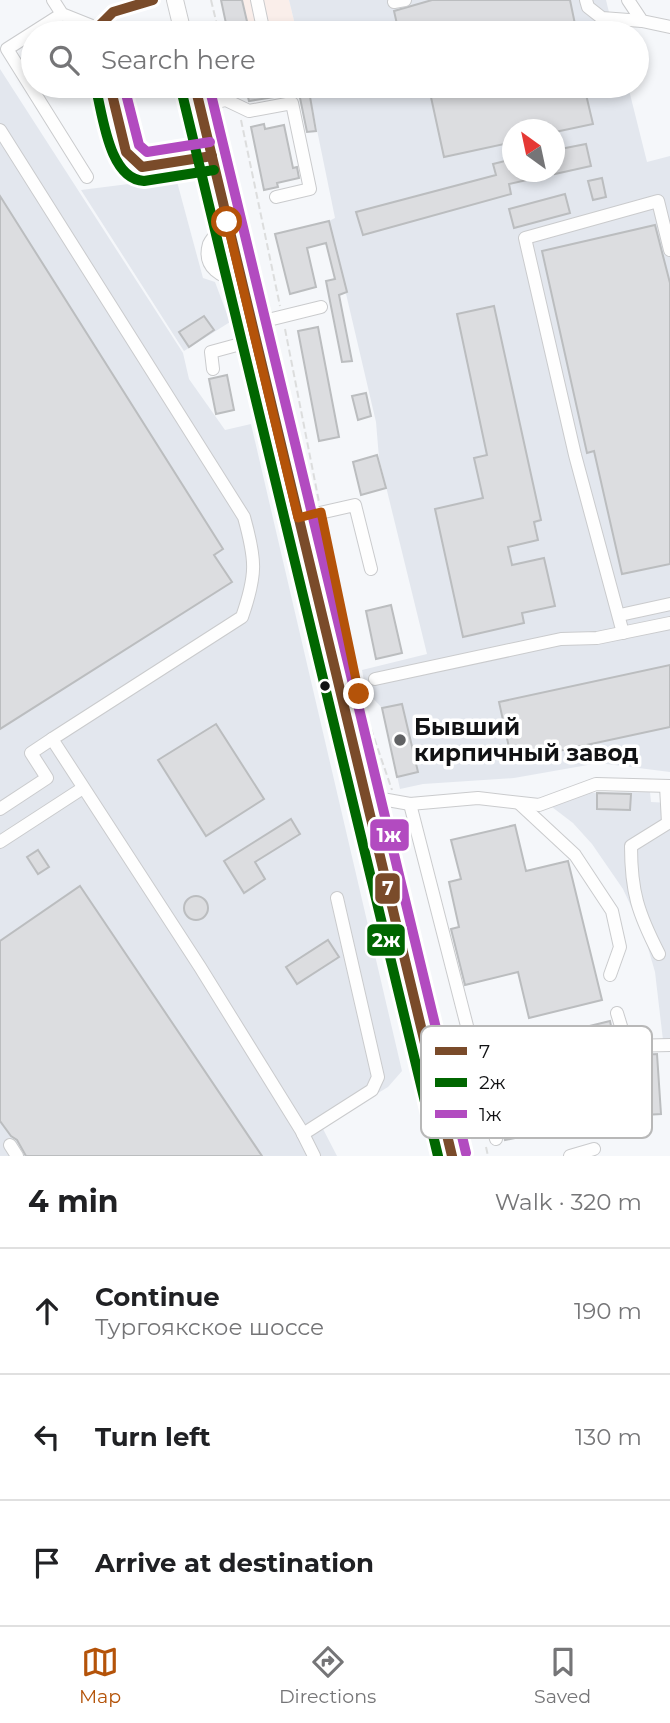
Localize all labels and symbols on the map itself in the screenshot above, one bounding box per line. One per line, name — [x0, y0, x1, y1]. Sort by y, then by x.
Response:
north arrow — [502, 119, 565, 182]
route start — [211, 206, 242, 237]
route end — [343, 678, 374, 709]
unlabelled marker — [318, 679, 332, 693]
place label: Бывший кирпичный завод — [414, 713, 638, 767]
marker: Бывший кирпичный завод — [392, 732, 408, 748]
line badge: 1ж — [369, 818, 410, 852]
text: 1ж — [377, 824, 402, 847]
line badge: 7 — [374, 872, 401, 905]
text: 7 — [382, 877, 394, 900]
line badge: 2ж — [366, 923, 406, 957]
text: 2ж — [372, 929, 401, 952]
legend — [421, 1026, 652, 1138]
text: 7 — [479, 1040, 490, 1063]
text: 2ж — [479, 1071, 506, 1094]
text: 1ж — [479, 1103, 502, 1126]

